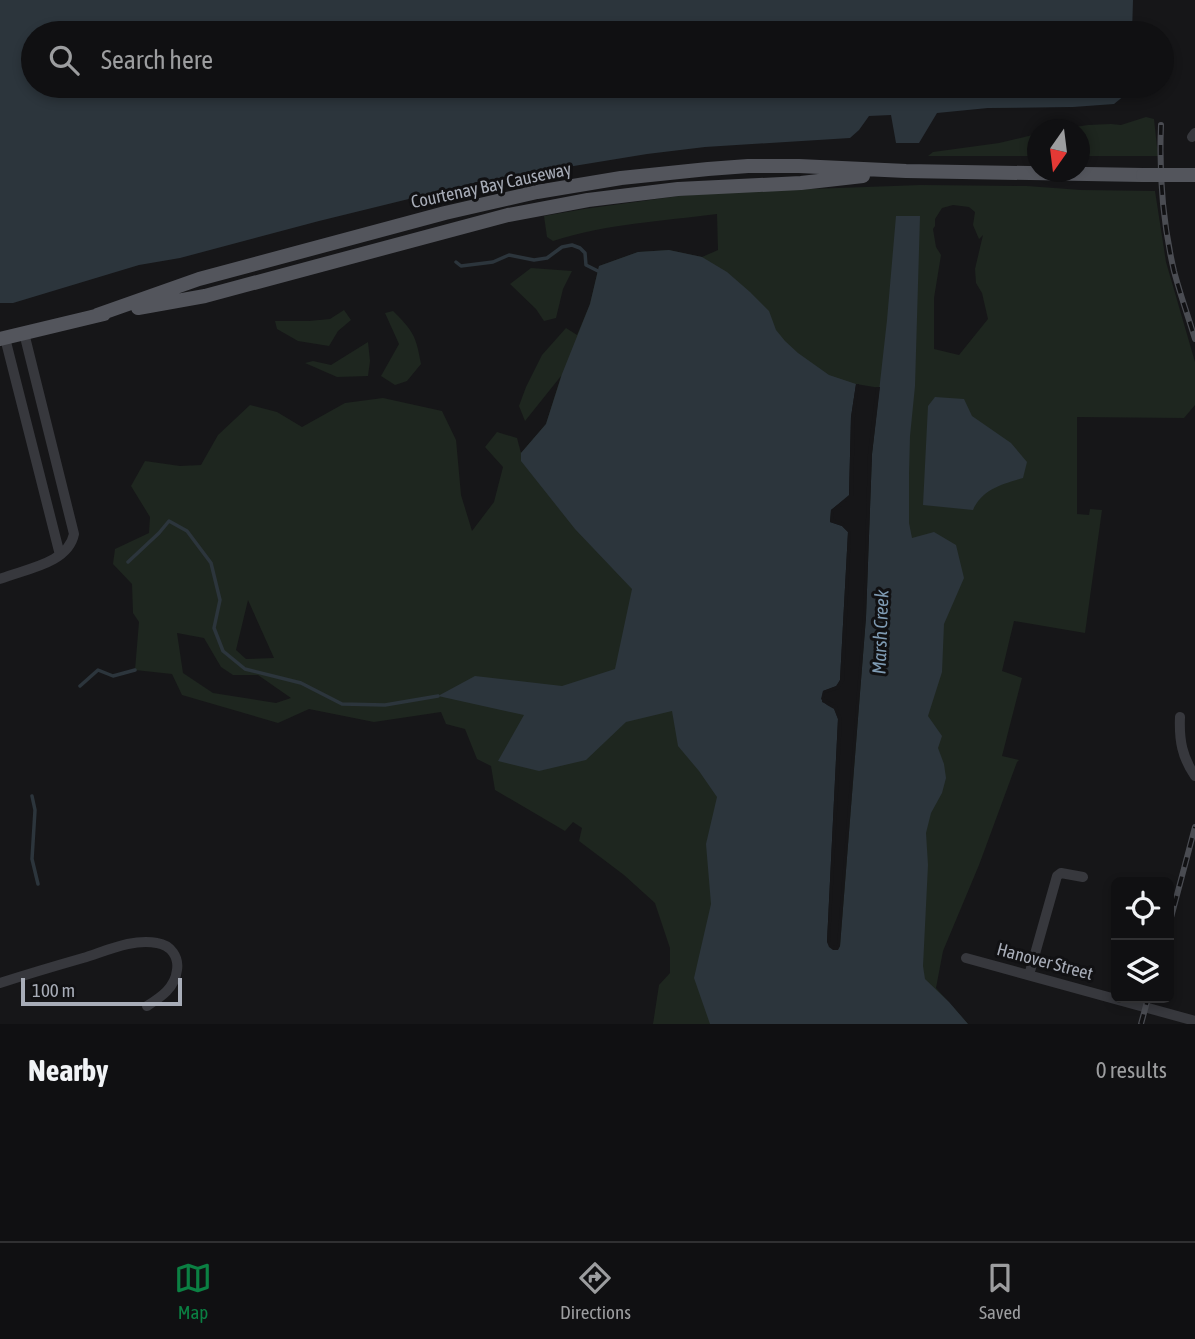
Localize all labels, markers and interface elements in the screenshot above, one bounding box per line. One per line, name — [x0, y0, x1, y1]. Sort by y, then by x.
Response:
search box — [21, 21, 1174, 98]
icon: search — [45, 41, 83, 79]
text: Search here — [101, 45, 213, 75]
north arrow — [1027, 119, 1090, 182]
street label: Courtenay Bay Causeway — [409, 158, 573, 212]
water label: Marsh Creek — [868, 589, 892, 675]
map controls — [1111, 877, 1174, 1003]
button: locate — [1111, 877, 1174, 940]
street label: Hanover Street — [995, 938, 1095, 984]
button: layers — [1111, 940, 1174, 1003]
scale bar — [21, 975, 182, 1007]
text: 100 m — [32, 979, 75, 1001]
text: Nearby — [28, 1053, 108, 1087]
text: 0 results — [1096, 1057, 1167, 1083]
tab: Map — [174, 1259, 212, 1323]
tab: Directions — [560, 1259, 631, 1323]
tab: Saved — [979, 1259, 1021, 1323]

